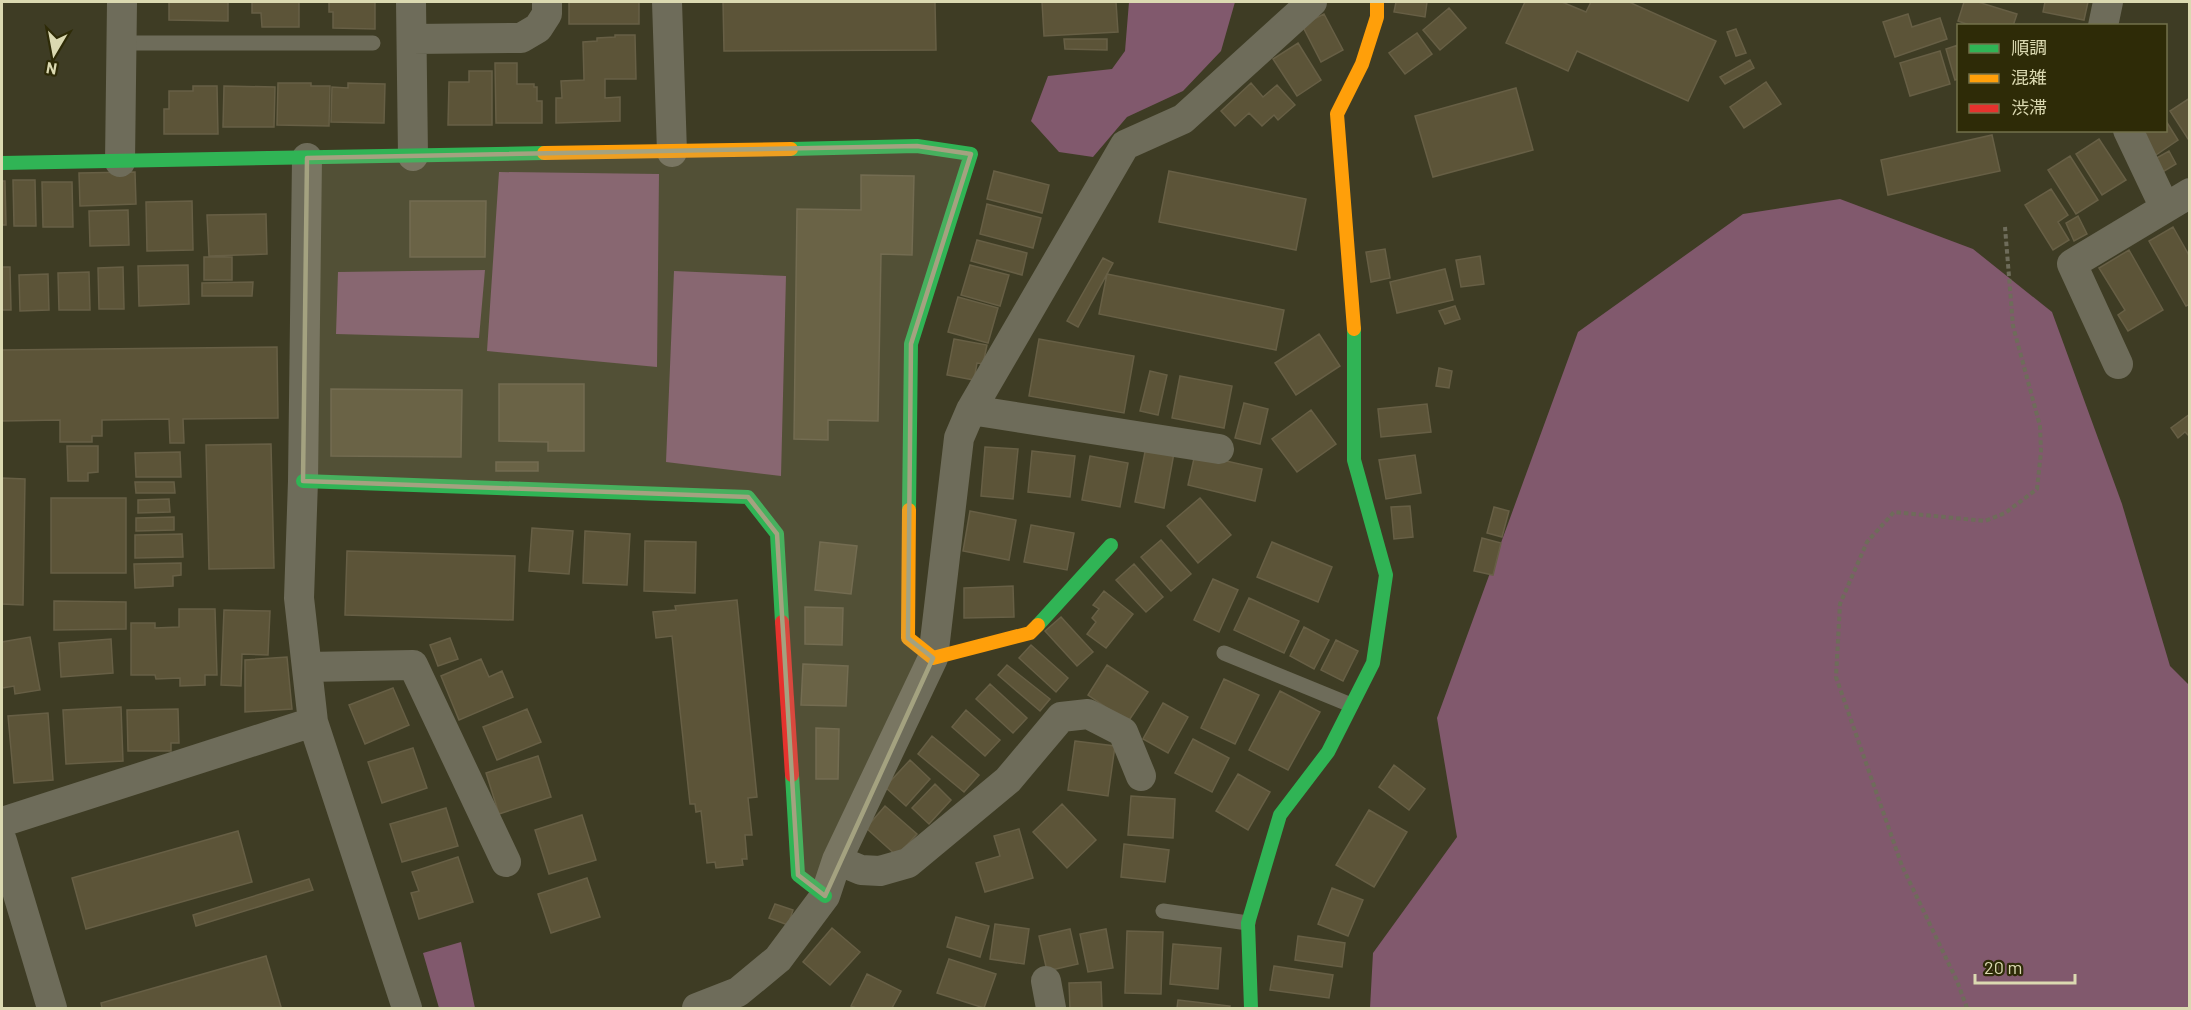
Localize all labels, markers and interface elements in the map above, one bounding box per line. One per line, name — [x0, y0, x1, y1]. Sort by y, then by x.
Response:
north arrow — [24, 24, 84, 84]
legend — [1957, 24, 2167, 132]
text: 順調 — [2011, 36, 2047, 58]
text: N — [44, 59, 58, 80]
text: 混雑 — [2011, 66, 2047, 88]
text: 渋滞 — [2011, 96, 2047, 118]
scale bar — [1975, 947, 2076, 985]
text: 20 m — [1984, 956, 2022, 978]

